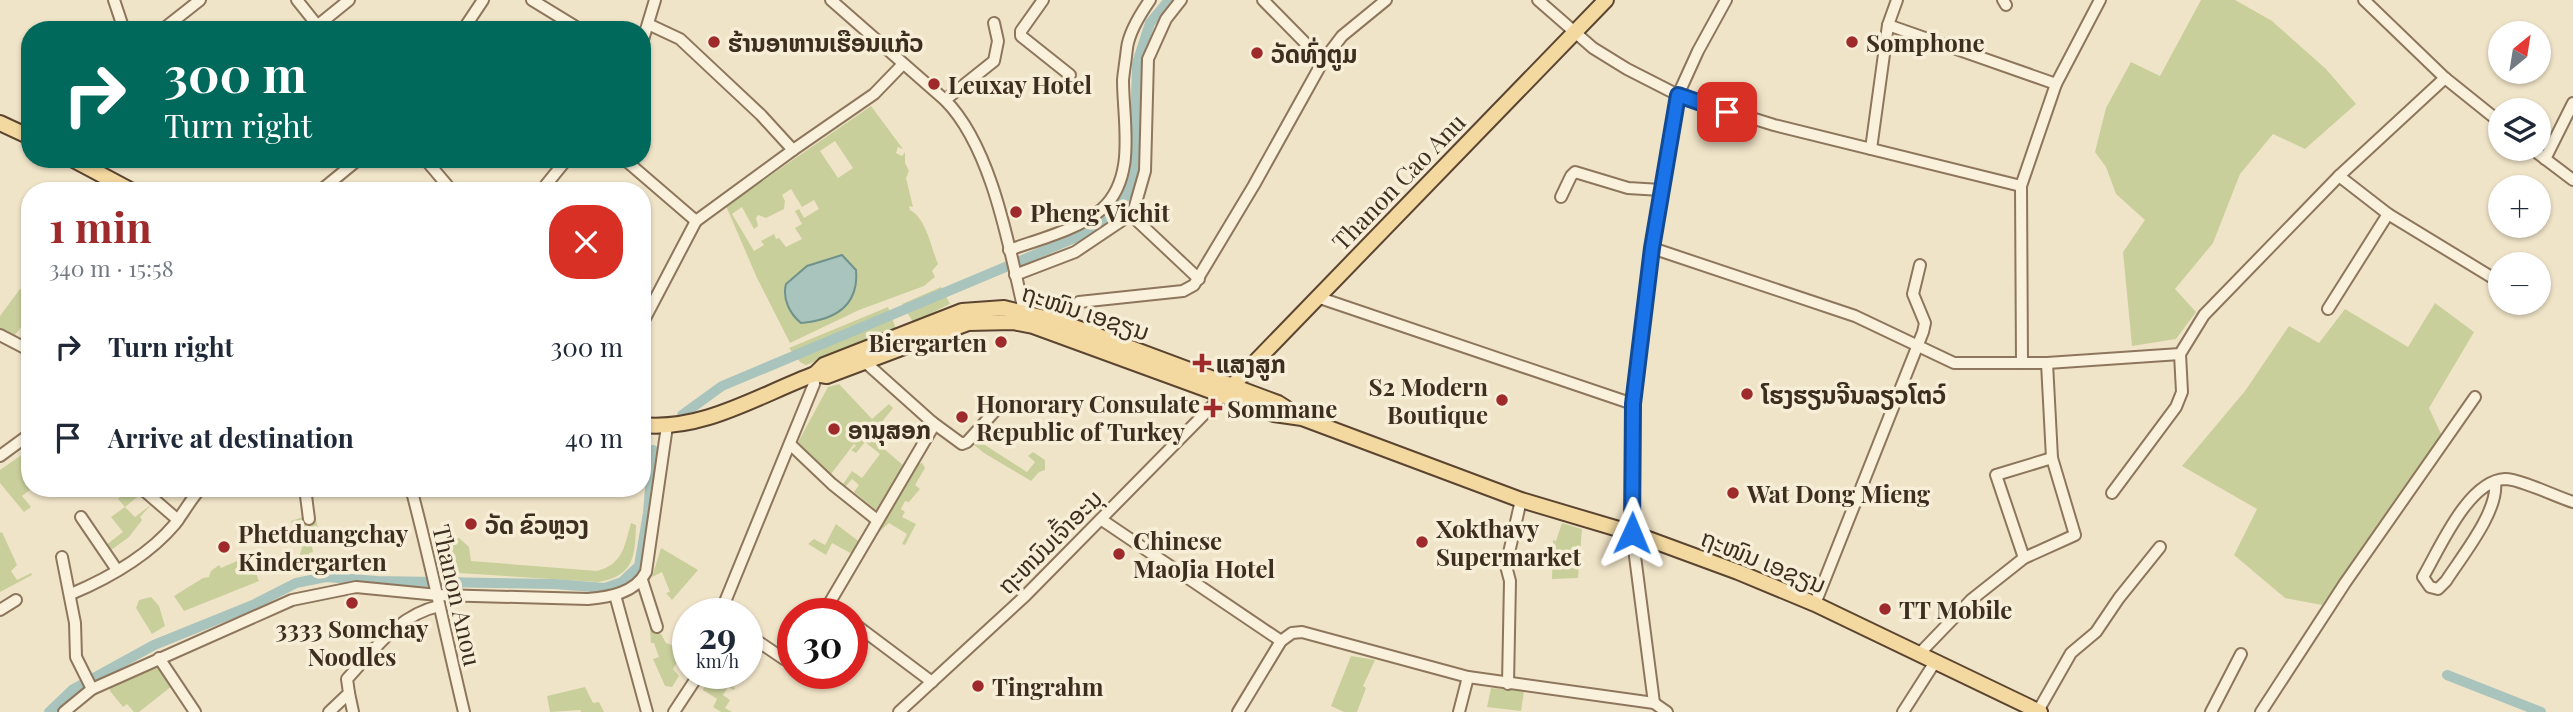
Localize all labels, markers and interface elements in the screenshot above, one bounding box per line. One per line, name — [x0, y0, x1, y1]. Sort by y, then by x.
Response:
north arrow — [2488, 21, 2552, 84]
map controls — [2488, 21, 2551, 315]
place label: ຮ້ານອາຫານເຮືອນແກ້ວ — [728, 26, 924, 58]
place label: Somphone — [1866, 26, 1985, 58]
marker: ຮ້ານອາຫານເຮືອນແກ້ວ — [706, 34, 722, 50]
marker: Somphone — [1844, 34, 1860, 50]
place label: ວັດທົ່ງຕູມ — [1271, 37, 1357, 71]
text: 300 m — [164, 40, 307, 105]
marker: ວັດທົ່ງຕູມ — [1249, 45, 1265, 61]
icon: right — [49, 49, 140, 140]
place label: Leuxay Hotel — [948, 68, 1093, 100]
marker: Leuxay Hotel — [926, 76, 942, 92]
pin — [1697, 82, 1757, 142]
icon: arrive — [1708, 93, 1746, 131]
button: layers — [2488, 98, 2551, 161]
text: Turn right — [164, 103, 312, 146]
street label: Thanon Cao Anu — [1324, 106, 1472, 256]
button: + — [2488, 175, 2551, 238]
place label: Pheng Vichit — [1030, 196, 1170, 228]
text: 1 min — [49, 198, 152, 254]
marker: Pheng Vichit — [1008, 204, 1024, 220]
button: close — [549, 205, 623, 279]
text: 340 m · 15:58 — [49, 252, 174, 283]
button: − — [2488, 252, 2551, 315]
street label: ຖະໜົນ ເອຊຽນ — [1018, 275, 1154, 347]
place label: Biergarten — [868, 326, 987, 358]
icon: right — [49, 328, 87, 366]
text: Turn right — [108, 329, 234, 364]
text: 300 m — [551, 329, 623, 364]
marker: Biergarten — [993, 334, 1009, 350]
place label: ແສງສູກ — [1216, 347, 1286, 381]
marker: ແສງສູກ — [1194, 355, 1210, 371]
place label: S2 Modern Boutique — [1368, 370, 1488, 430]
place label: ໂຮງຮຽນຈີນລຽວໂຕວ໌ — [1760, 378, 1946, 410]
marker: ໂຮງຮຽນຈີນລຽວໂຕວ໌ — [1739, 386, 1755, 402]
place label: Honorary Consulate Republic of Turkey — [976, 387, 1200, 447]
place label: Sommane — [1227, 392, 1337, 424]
marker: S2 Modern Boutique — [1494, 392, 1510, 408]
marker: Sommane — [1205, 400, 1221, 416]
marker: Honorary Consulate Republic of Turkey — [954, 409, 970, 425]
place label: ອານຸສອກ — [848, 413, 931, 446]
icon: arrive — [49, 419, 87, 457]
text: Arrive at destination — [108, 420, 354, 455]
text: 40 m — [565, 420, 623, 455]
marker: ອານຸສອກ — [826, 421, 842, 437]
place label: Wat Dong Mieng — [1746, 477, 1931, 509]
street label: ຖະຫນົນເຈົ້າອະນຸ — [990, 482, 1110, 602]
marker: Wat Dong Mieng — [1725, 485, 1741, 501]
position arrow — [1595, 496, 1669, 570]
place label: ວັດ ຂົວຫຼວງ — [485, 508, 589, 540]
place label: Xokthavy Supermarket — [1436, 512, 1581, 572]
marker: ວັດ ຂົວຫຼວງ — [463, 516, 479, 532]
place label: Phetduangchay Kindergarten — [238, 517, 409, 577]
street label: ຖະໜົນ ເອຊຽນ — [1697, 520, 1831, 600]
street label: Thanon Anou — [426, 521, 490, 669]
place label: Chinese MaoJia Hotel — [1133, 524, 1275, 584]
marker: Xokthavy Supermarket — [1414, 534, 1430, 550]
marker: Phetduangchay Kindergarten — [216, 539, 232, 555]
marker: Chinese MaoJia Hotel — [1111, 546, 1127, 562]
place label: TT Mobile — [1899, 593, 2012, 625]
marker: 3333 Somchay Noodles — [344, 595, 360, 611]
speed limit sign: 30 — [777, 598, 868, 689]
marker: TT Mobile — [1877, 601, 1893, 617]
text: 29 — [699, 611, 736, 658]
place label: 3333 Somchay Noodles — [276, 612, 429, 672]
text: km/h — [696, 649, 739, 673]
place label: Tingrahm — [992, 670, 1104, 702]
marker: Tingrahm — [970, 678, 986, 694]

